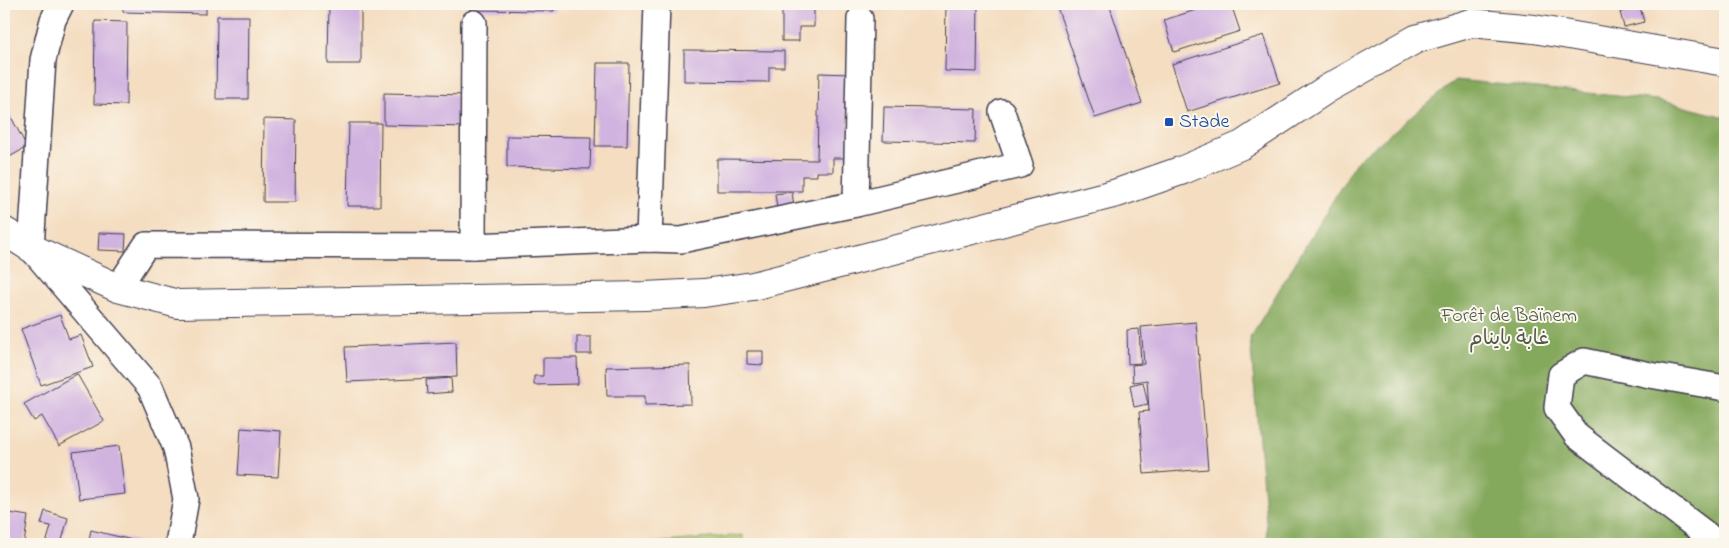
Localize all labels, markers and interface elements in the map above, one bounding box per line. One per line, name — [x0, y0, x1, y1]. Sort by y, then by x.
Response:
place label: Stade — [1179, 108, 1230, 137]
marker: Stade — [1163, 116, 1175, 128]
park label: Forêt de Baïnem غابة باينام — [1440, 302, 1577, 354]

